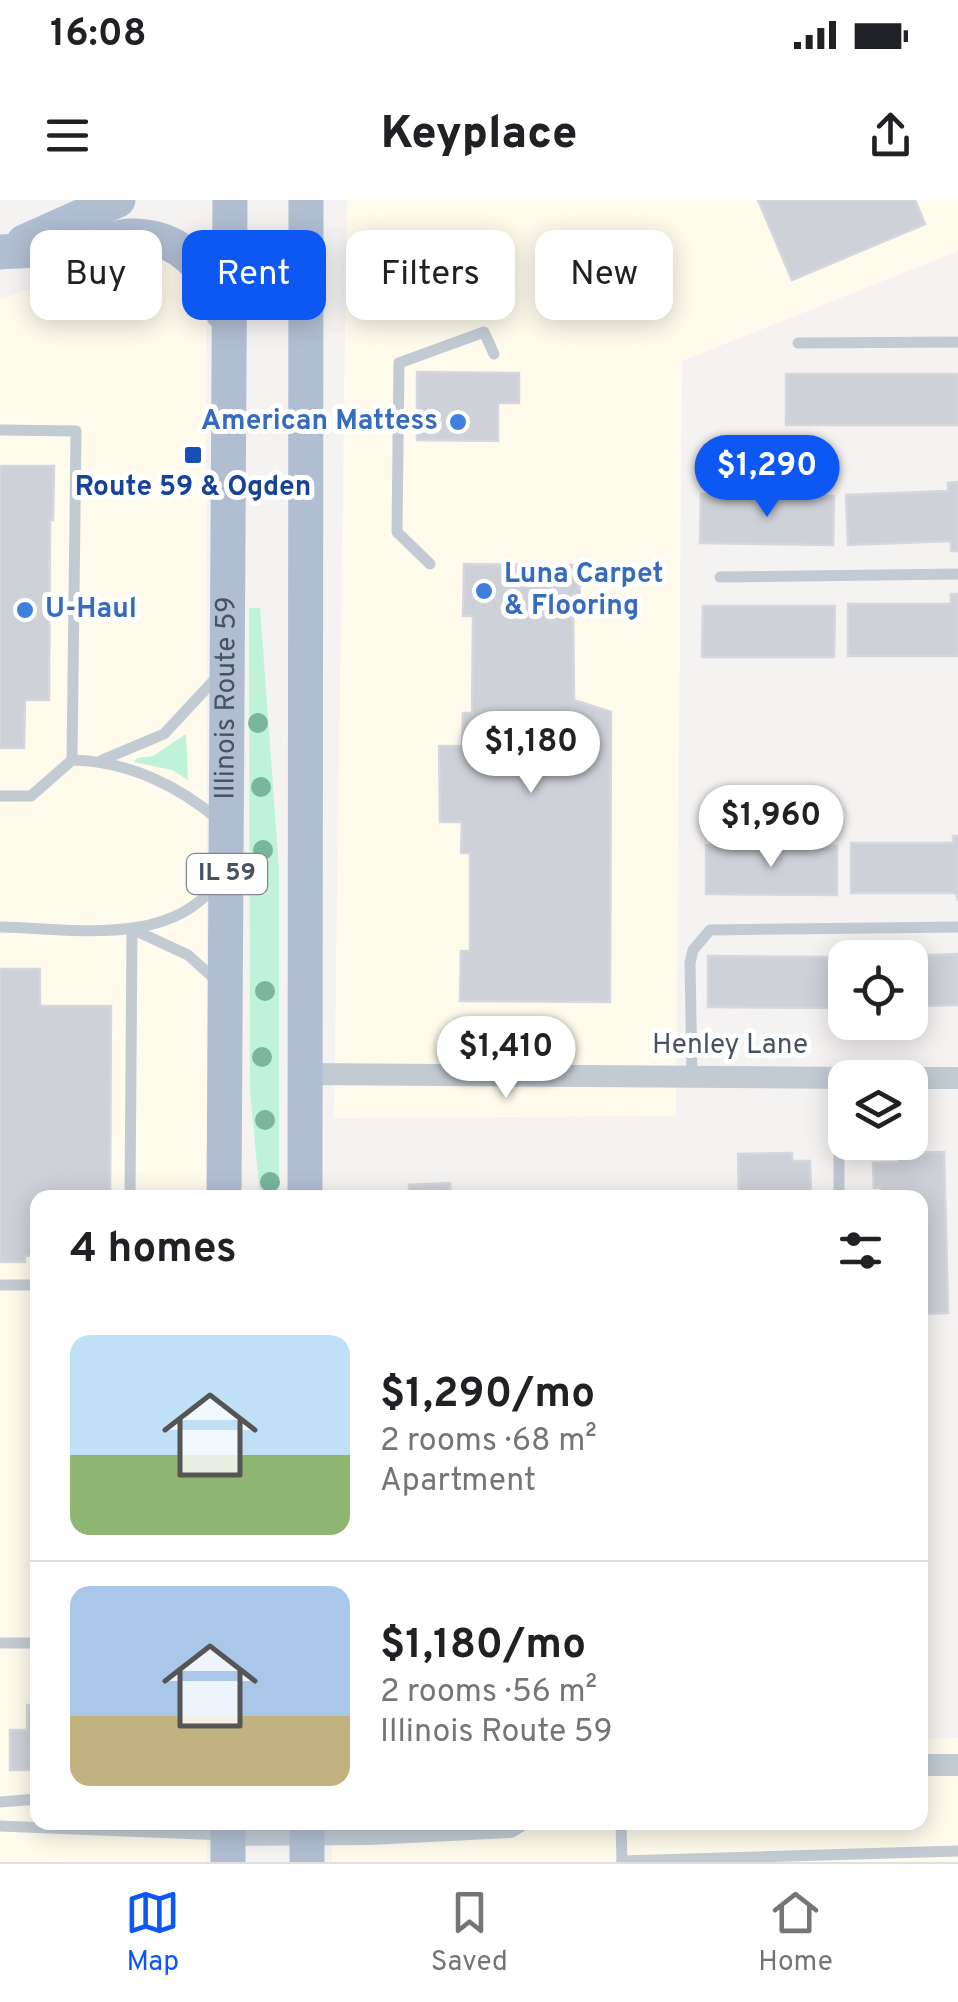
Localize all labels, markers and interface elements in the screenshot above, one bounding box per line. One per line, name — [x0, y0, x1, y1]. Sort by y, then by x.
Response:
text: 16:08 — [50, 11, 147, 60]
text: Keyplace — [381, 107, 577, 164]
icon: menu — [40, 108, 95, 163]
icon: share — [863, 108, 918, 163]
chip: Buy — [30, 230, 162, 320]
chip: Rent — [182, 230, 326, 320]
chip: Filters — [346, 230, 515, 320]
chip: New — [535, 230, 673, 320]
place label: American Mattess — [201, 404, 438, 440]
marker: American Mattess — [447, 411, 469, 433]
pin: $1,290 — [686, 435, 848, 520]
marker: Route 59 & Ogden — [182, 444, 204, 466]
text: $1,290 — [717, 447, 817, 487]
place label: Route 59 & Ogden — [75, 470, 311, 506]
place label: Luna Carpet & Flooring — [504, 557, 663, 625]
marker: Luna Carpet & Flooring — [473, 580, 495, 602]
place label: U-Haul — [45, 592, 137, 628]
street label: Illinois Route 59 — [208, 596, 246, 800]
marker: U-Haul — [14, 599, 36, 621]
pin: $1,180 — [450, 711, 612, 796]
text: $1,180 — [484, 723, 578, 763]
pin: $1,960 — [690, 785, 852, 870]
text: $1,960 — [721, 797, 821, 837]
road number: IL 59 — [187, 854, 267, 894]
map controls — [828, 940, 928, 1160]
button: locate — [828, 940, 928, 1040]
pin: $1,410 — [425, 1016, 587, 1101]
text: $1,410 — [459, 1028, 553, 1068]
street label: Henley Lane — [652, 1028, 808, 1064]
button: layers — [828, 1060, 928, 1160]
icon: filters — [833, 1223, 888, 1278]
text: 4 homes — [70, 1224, 237, 1277]
text: $1,290/mo — [380, 1369, 595, 1422]
icon: home — [150, 1375, 270, 1495]
text: 2 rooms · 68 m² — [380, 1422, 597, 1462]
text: Apartment — [380, 1462, 536, 1502]
text: $1,180/mo — [380, 1620, 586, 1673]
icon: home — [150, 1626, 270, 1746]
text: 2 rooms · 56 m² — [380, 1673, 597, 1713]
text: Illinois Route 59 — [380, 1713, 612, 1753]
tab: Map — [125, 1885, 180, 1981]
tab: Saved — [431, 1885, 508, 1981]
tab: Home — [758, 1885, 833, 1981]

